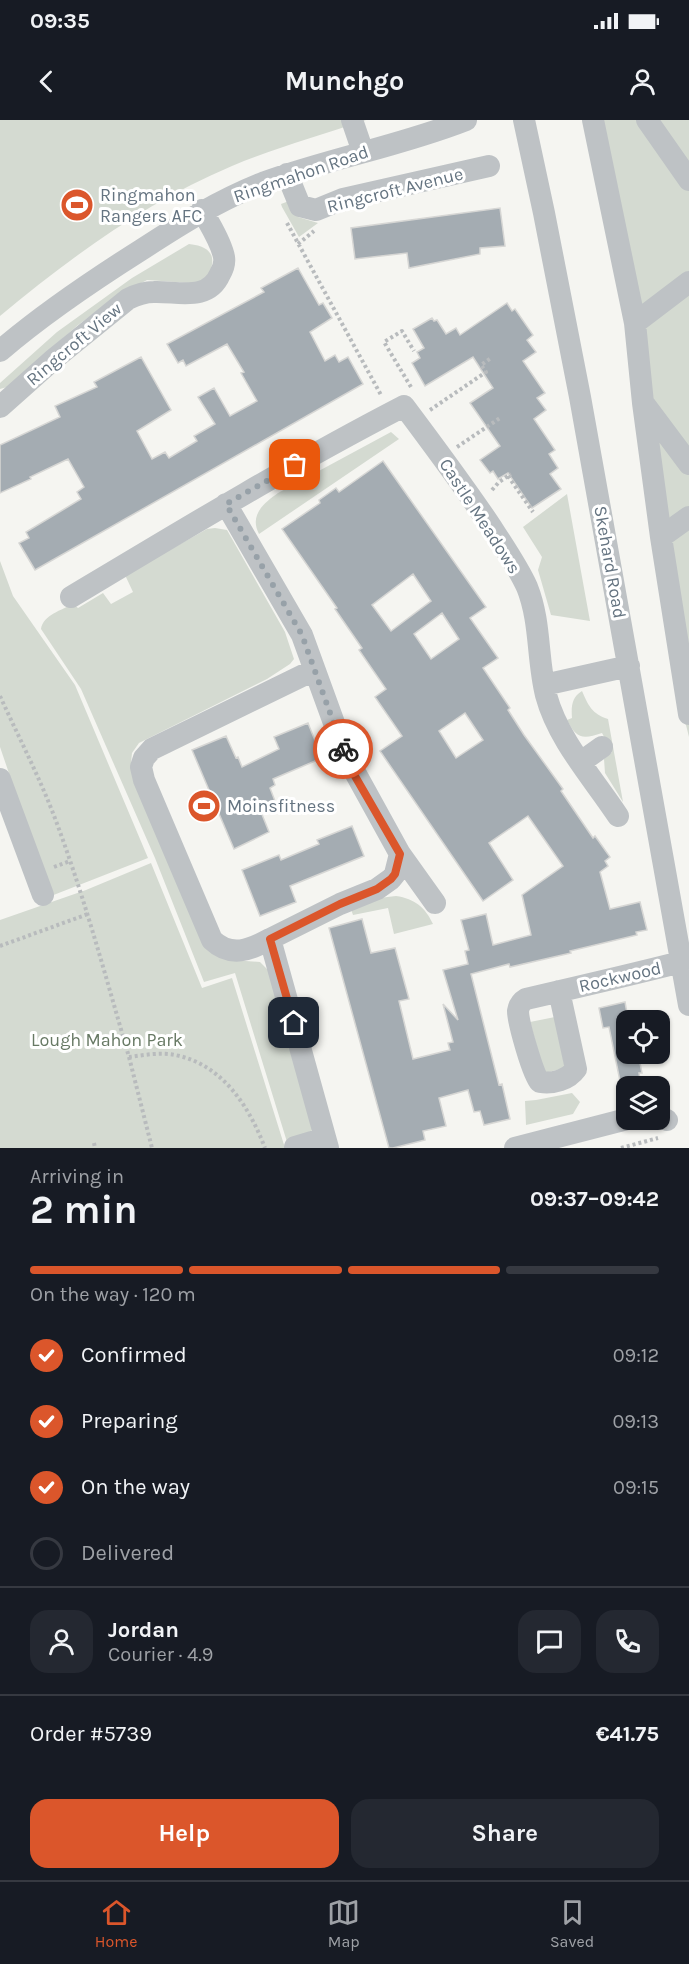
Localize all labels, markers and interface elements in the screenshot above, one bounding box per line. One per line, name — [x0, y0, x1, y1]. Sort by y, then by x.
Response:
text: 09:35 — [30, 8, 90, 34]
icon: back — [30, 65, 63, 98]
text: Munchgo — [285, 65, 404, 97]
icon: person — [626, 65, 659, 98]
street label: Ringmahon Road — [231, 141, 371, 207]
street label: Ringcroft Avenue — [325, 162, 465, 218]
place label: Ringmahon Rangers AFC — [100, 184, 202, 227]
sports icon: Ringmahon Rangers AFC — [59, 187, 95, 223]
street label: Ringcroft View — [22, 298, 126, 390]
pin — [269, 439, 320, 490]
icon: bag — [278, 448, 311, 481]
street label: Castle Meadows — [435, 454, 525, 578]
street label: Skehard Road — [589, 504, 631, 620]
courier — [313, 719, 373, 779]
icon: bike — [327, 733, 360, 766]
sports icon: Moinsfitness — [186, 788, 222, 824]
place label: Moinsfitness — [227, 795, 335, 817]
street label: Rockwood — [577, 957, 663, 997]
pin — [268, 997, 319, 1048]
icon: home — [277, 1006, 310, 1039]
map controls — [616, 1010, 670, 1130]
button: locate — [616, 1010, 670, 1064]
park label: Lough Mahon Park — [31, 1029, 183, 1051]
button: layers — [616, 1076, 670, 1130]
text: Arriving in — [30, 1165, 124, 1188]
text: 09:37–09:42 — [530, 1186, 659, 1212]
text: 2 min — [30, 1187, 138, 1233]
text: On the way · 120 m — [30, 1283, 196, 1306]
icon: check — [30, 1339, 63, 1372]
text: Confirmed — [81, 1342, 187, 1368]
text: 09:12 — [613, 1344, 659, 1367]
icon: check — [30, 1405, 63, 1438]
text: Preparing — [81, 1408, 178, 1434]
text: 09:13 — [613, 1410, 659, 1433]
icon: check — [30, 1471, 63, 1504]
text: On the way — [81, 1474, 190, 1500]
text: 09:15 — [613, 1476, 659, 1499]
text: Delivered — [81, 1540, 174, 1566]
button: person — [30, 1610, 93, 1673]
button: chat — [518, 1610, 581, 1673]
button: phone — [596, 1610, 659, 1673]
text: Jordan — [108, 1617, 179, 1643]
text: Courier · 4.9 — [108, 1643, 213, 1666]
text: Order #5739 — [30, 1721, 152, 1747]
text: €41.75 — [596, 1721, 659, 1747]
button: Help — [30, 1799, 339, 1868]
button: Share — [351, 1799, 659, 1868]
tab: Home — [95, 1896, 137, 1951]
tab: Map — [327, 1896, 360, 1951]
tab: Saved — [550, 1896, 594, 1951]

